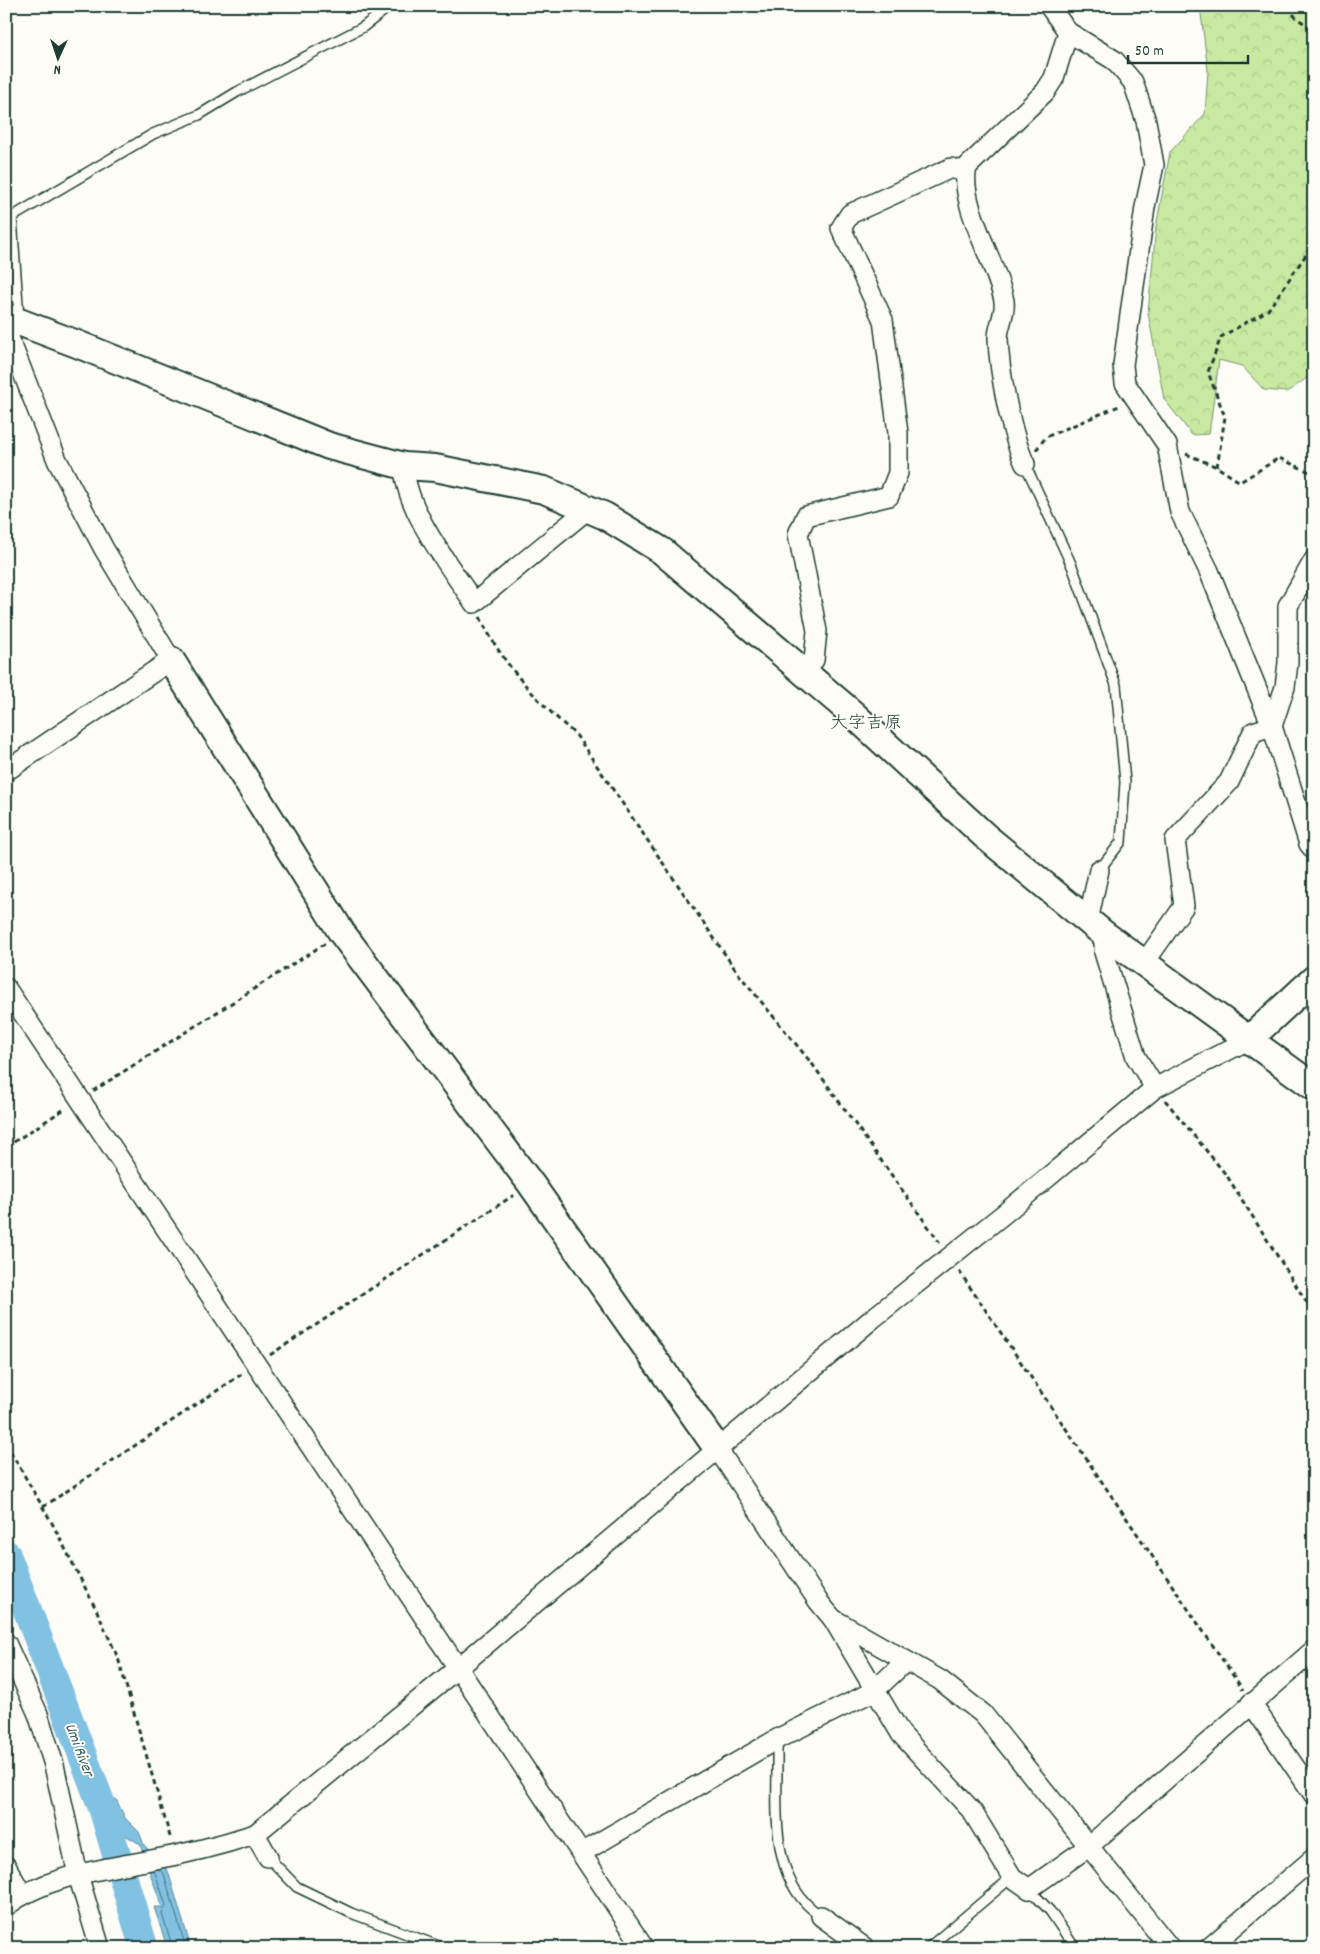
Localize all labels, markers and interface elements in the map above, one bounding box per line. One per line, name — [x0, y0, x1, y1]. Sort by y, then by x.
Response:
north arrow — [32, 32, 82, 82]
scale bar — [1128, 32, 1248, 64]
text: 50 m — [1135, 41, 1164, 63]
text: N — [53, 59, 61, 79]
district label: 大字吉原 — [830, 712, 902, 737]
water label: Umi River — [58, 1720, 100, 1782]

